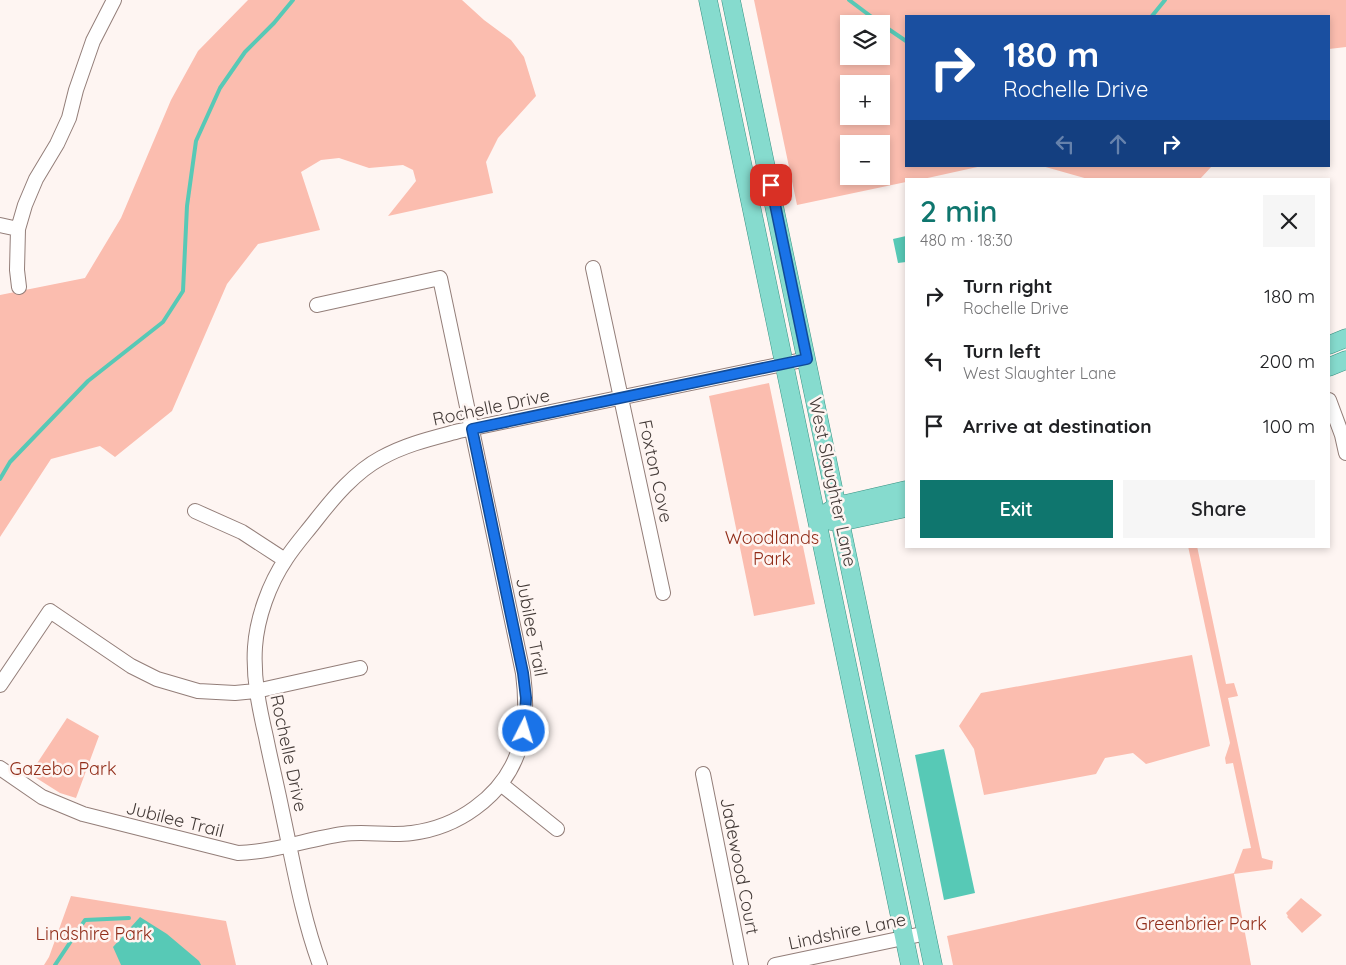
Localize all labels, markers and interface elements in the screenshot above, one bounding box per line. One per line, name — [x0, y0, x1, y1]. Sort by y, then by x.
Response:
map controls — [840, 15, 890, 185]
button: layers — [840, 15, 890, 65]
text: 180 m — [1003, 32, 1099, 76]
icon: right — [920, 35, 985, 100]
button: + — [840, 75, 890, 125]
text: Rochelle Drive — [1003, 75, 1149, 103]
icon: left — [1051, 130, 1079, 158]
icon: ahead — [1104, 130, 1132, 158]
icon: right — [1157, 130, 1185, 158]
button: − — [840, 135, 890, 185]
pin — [750, 164, 792, 206]
icon: arrive — [757, 171, 785, 199]
text: 2 min — [920, 192, 997, 230]
button: close — [1263, 195, 1315, 247]
text: 480 m · 18:30 — [920, 230, 1013, 250]
text: Turn right — [963, 274, 1052, 298]
icon: right — [920, 282, 948, 310]
text: 180 m — [1264, 284, 1315, 308]
text: Rochelle Drive — [963, 298, 1069, 318]
text: Turn left — [963, 339, 1041, 363]
icon: left — [920, 347, 948, 375]
text: 200 m — [1259, 349, 1315, 373]
text: West Slaughter Lane — [963, 363, 1116, 383]
street label: Rochelle Drive — [430, 383, 552, 431]
street label: West Slaughter Lane — [804, 395, 862, 569]
icon: arrive — [920, 412, 948, 440]
text: Arrive at destination — [963, 414, 1152, 438]
text: 100 m — [1263, 414, 1315, 438]
street label: Foxton Cove — [634, 417, 678, 525]
button: Exit — [920, 480, 1113, 538]
button: Share — [1123, 480, 1315, 538]
park label: Woodlands Park — [725, 526, 819, 570]
street label: Jubilee Trail — [511, 576, 553, 678]
street label: Rochelle Drive — [265, 692, 313, 814]
position arrow — [497, 704, 549, 756]
park label: Gazebo Park — [9, 757, 117, 780]
street label: Jadewood Court — [715, 795, 765, 937]
street label: Jubilee Trail — [124, 796, 226, 842]
street label: Lindshire Lane — [786, 907, 908, 955]
park label: Greenbrier Park — [1135, 912, 1267, 935]
park label: Lindshire Park — [36, 922, 152, 945]

